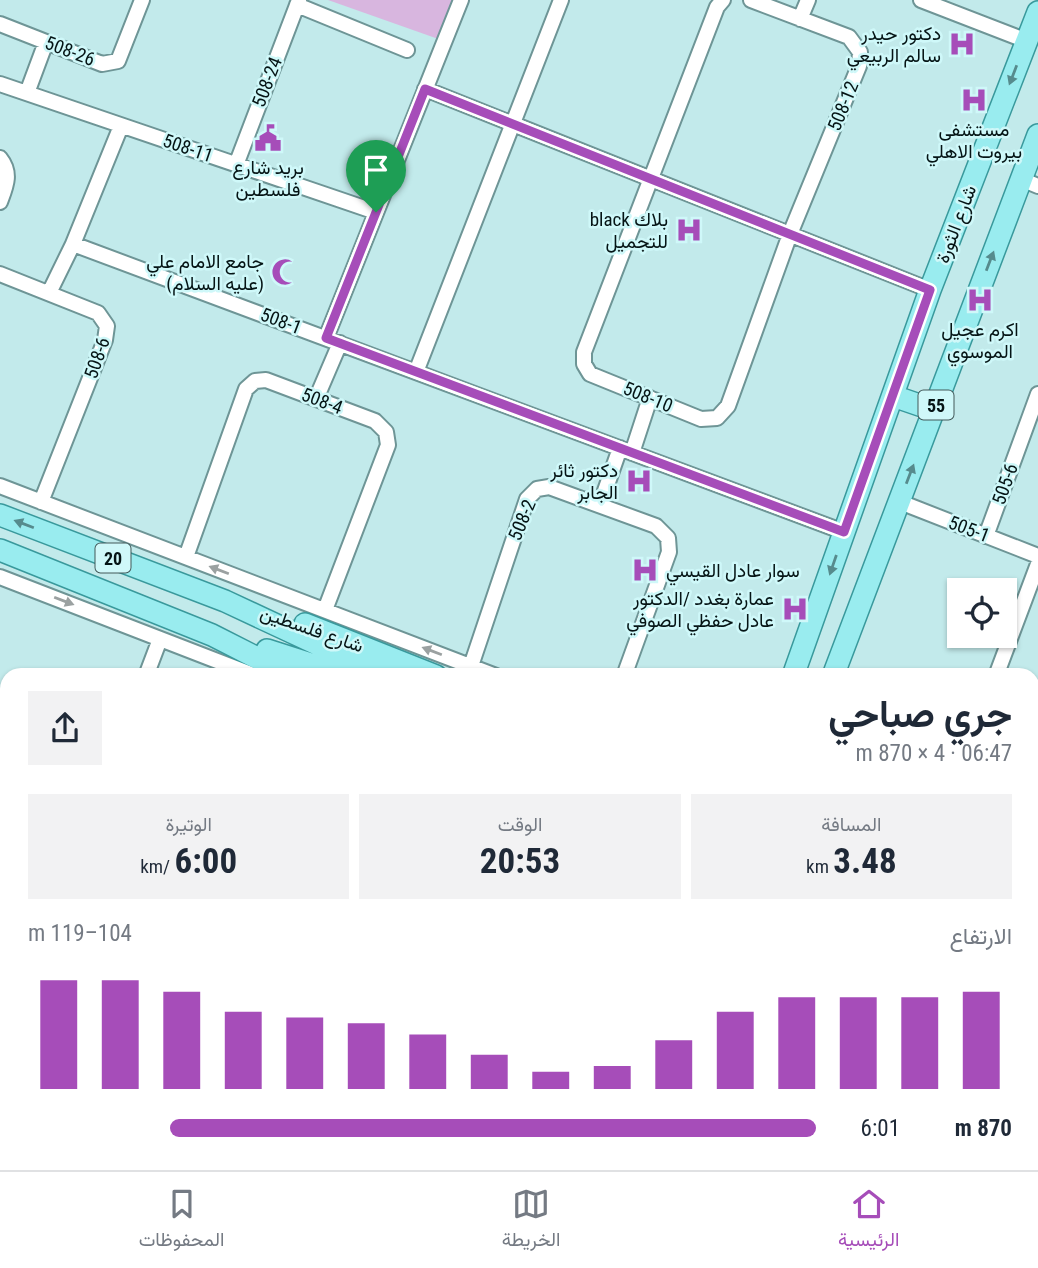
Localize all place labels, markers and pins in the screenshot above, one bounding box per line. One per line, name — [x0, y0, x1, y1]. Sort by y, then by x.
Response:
place label: دكتور حيدر سالم الربيعي — [847, 22, 941, 71]
hospital icon: دكتور حيدر سالم الربيعي — [947, 29, 977, 59]
hospital icon: مستشفى بيروت الاهلي — [959, 85, 989, 115]
place label: مستشفى بيروت الاهلي — [926, 118, 1022, 167]
public building icon: بريد شارع فلسطين — [253, 123, 283, 153]
pin — [346, 140, 406, 212]
place label: بريد شارع فلسطين — [232, 156, 304, 201]
place label: black بلاك للتجميل — [590, 208, 668, 253]
hospital icon: black بلاك للتجميل — [674, 215, 704, 245]
place label: جامع الامام علي (عليه السلام) — [146, 250, 264, 296]
mosque icon: جامع الامام علي (عليه السلام) — [270, 257, 300, 287]
hospital icon: اكرم عجيل الموسوي — [965, 285, 995, 315]
place label: اكرم عجيل الموسوي — [941, 318, 1019, 367]
place label: دكتور ثائر الجابر — [549, 459, 618, 504]
hospital icon: دكتور ثائر الجابر — [624, 466, 654, 496]
hospital icon: سوار عادل القيسي — [630, 555, 660, 585]
place label: سوار عادل القيسي — [666, 559, 800, 586]
place label: عمارة بغدد /الدكتور عادل حفظي الصوفي — [626, 587, 774, 636]
hospital icon: عمارة بغدد /الدكتور عادل حفظي الصوفي — [780, 594, 810, 624]

